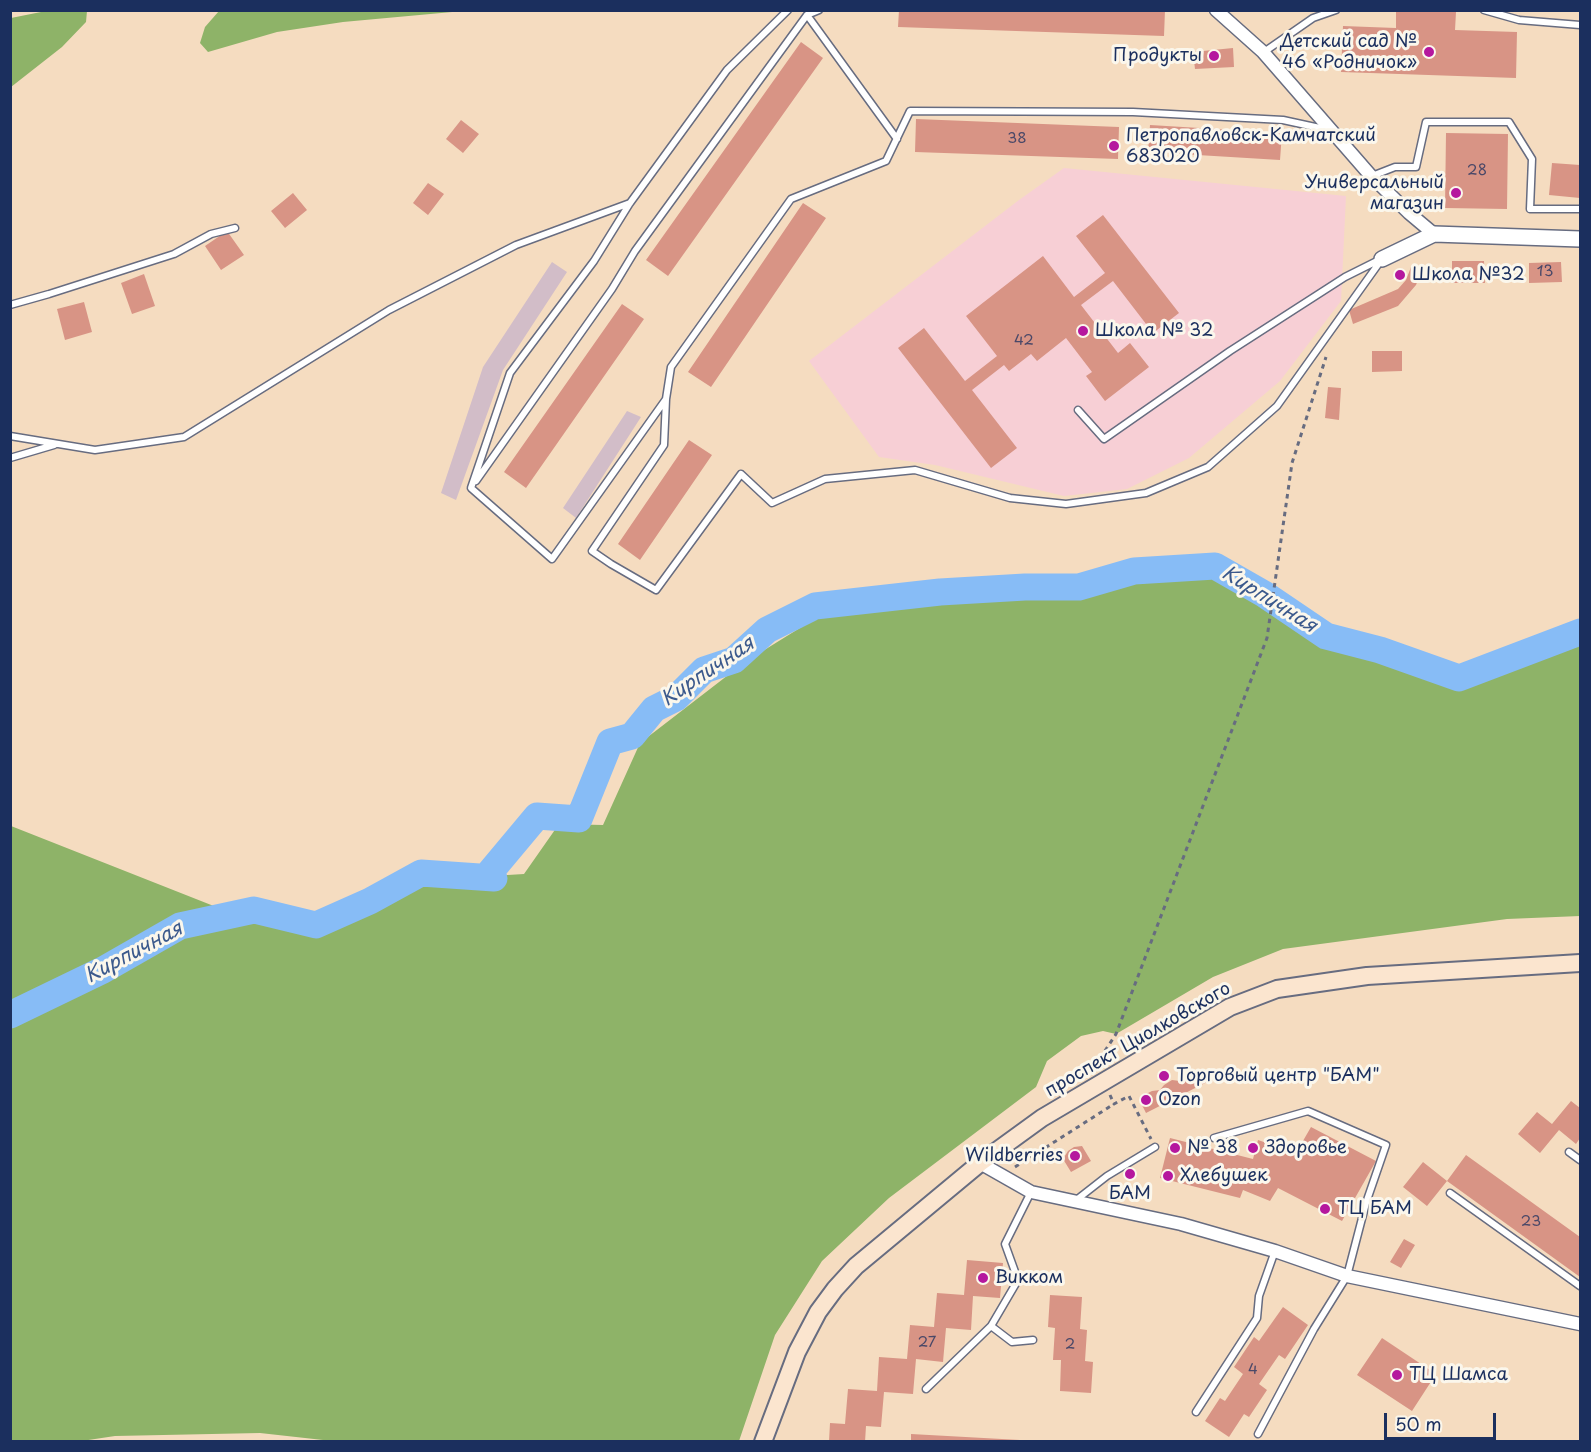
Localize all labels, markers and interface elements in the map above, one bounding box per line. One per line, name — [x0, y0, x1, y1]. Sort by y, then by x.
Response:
place label: Детский сад № 46 «Родничок» — [1280, 31, 1417, 74]
place label: Продукты — [1113, 45, 1202, 67]
marker: Детский сад № 46 «Родничок» — [1422, 45, 1436, 59]
marker: Продукты — [1207, 49, 1221, 63]
place label: Петропавловск-Камчатский 683020 — [1126, 125, 1376, 168]
house number: 38 — [1007, 130, 1027, 148]
marker: Петропавловск-Камчатский 683020 — [1107, 139, 1121, 153]
house number: 28 — [1467, 162, 1487, 180]
place label: Универсальный магазин — [1305, 172, 1444, 214]
marker: Универсальный магазин — [1449, 186, 1463, 200]
house number: 13 — [1537, 263, 1553, 281]
place label: Школа №32 — [1412, 264, 1525, 286]
marker: Школа №32 — [1393, 268, 1407, 282]
place label: Школа № 32 — [1095, 320, 1214, 342]
marker: Школа № 32 — [1076, 324, 1090, 338]
house number: 42 — [1014, 332, 1034, 350]
water label: Кирпичная — [1217, 562, 1321, 638]
water label: Кирпичная — [657, 632, 759, 712]
water label: Кирпичная — [81, 917, 187, 989]
street label: проспект Циолковского — [1041, 978, 1235, 1102]
place label: Торговый центр "БАМ" — [1176, 1065, 1380, 1087]
marker: Торговый центр "БАМ" — [1157, 1069, 1171, 1083]
place label: Ozon — [1158, 1089, 1201, 1111]
marker: Ozon — [1139, 1093, 1153, 1107]
place label: № 38 — [1187, 1137, 1238, 1159]
place label: Здоровье — [1265, 1137, 1347, 1159]
marker: № 38 — [1168, 1141, 1182, 1155]
marker: Здоровье — [1246, 1141, 1260, 1155]
place label: Wildberries — [965, 1145, 1063, 1167]
marker: Wildberries — [1068, 1149, 1082, 1163]
place label: Хлебушек — [1180, 1165, 1268, 1187]
marker: БАМ — [1123, 1167, 1137, 1181]
marker: Хлебушек — [1161, 1169, 1175, 1183]
place label: БАМ — [1109, 1183, 1151, 1205]
place label: ТЦ БАМ — [1337, 1198, 1412, 1220]
marker: ТЦ БАМ — [1318, 1202, 1332, 1216]
house number: 23 — [1521, 1213, 1541, 1231]
place label: Викком — [995, 1267, 1063, 1289]
marker: Викком — [976, 1271, 990, 1285]
house number: 27 — [918, 1334, 936, 1352]
house number: 2 — [1065, 1336, 1075, 1354]
house number: 4 — [1248, 1361, 1258, 1379]
place label: ТЦ Шамса — [1409, 1364, 1508, 1386]
marker: ТЦ Шамса — [1390, 1368, 1404, 1382]
scale bar — [1387, 1401, 1500, 1439]
text: 50 m — [1395, 1410, 1442, 1437]

